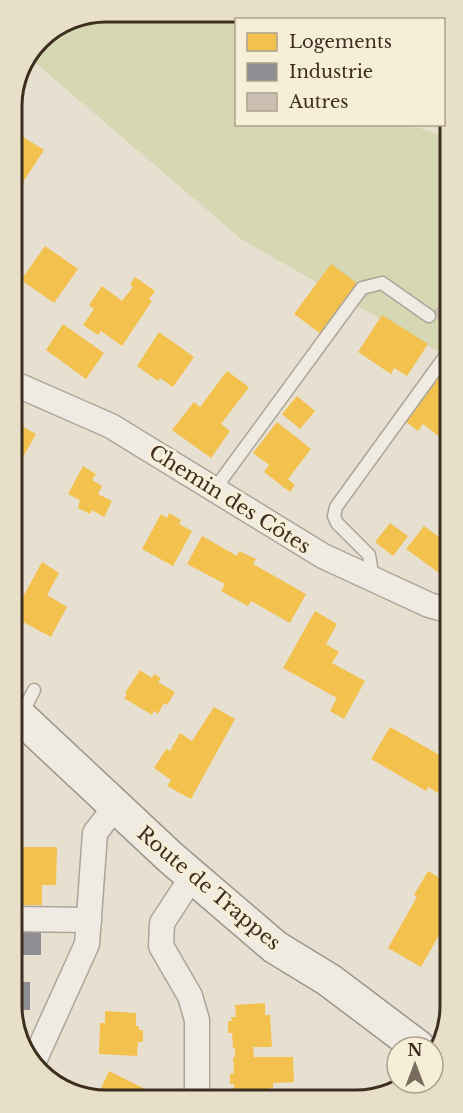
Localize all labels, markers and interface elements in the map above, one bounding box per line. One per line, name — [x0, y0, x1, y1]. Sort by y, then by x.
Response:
legend — [235, 18, 445, 126]
text: Logements — [289, 31, 392, 53]
text: Industrie — [289, 61, 373, 83]
text: Autres — [288, 91, 348, 113]
street label: Chemin des Côtes — [145, 440, 315, 558]
street label: Route de Trappes — [132, 821, 286, 955]
north arrow — [385, 1035, 445, 1095]
text: N — [407, 1040, 423, 1060]

